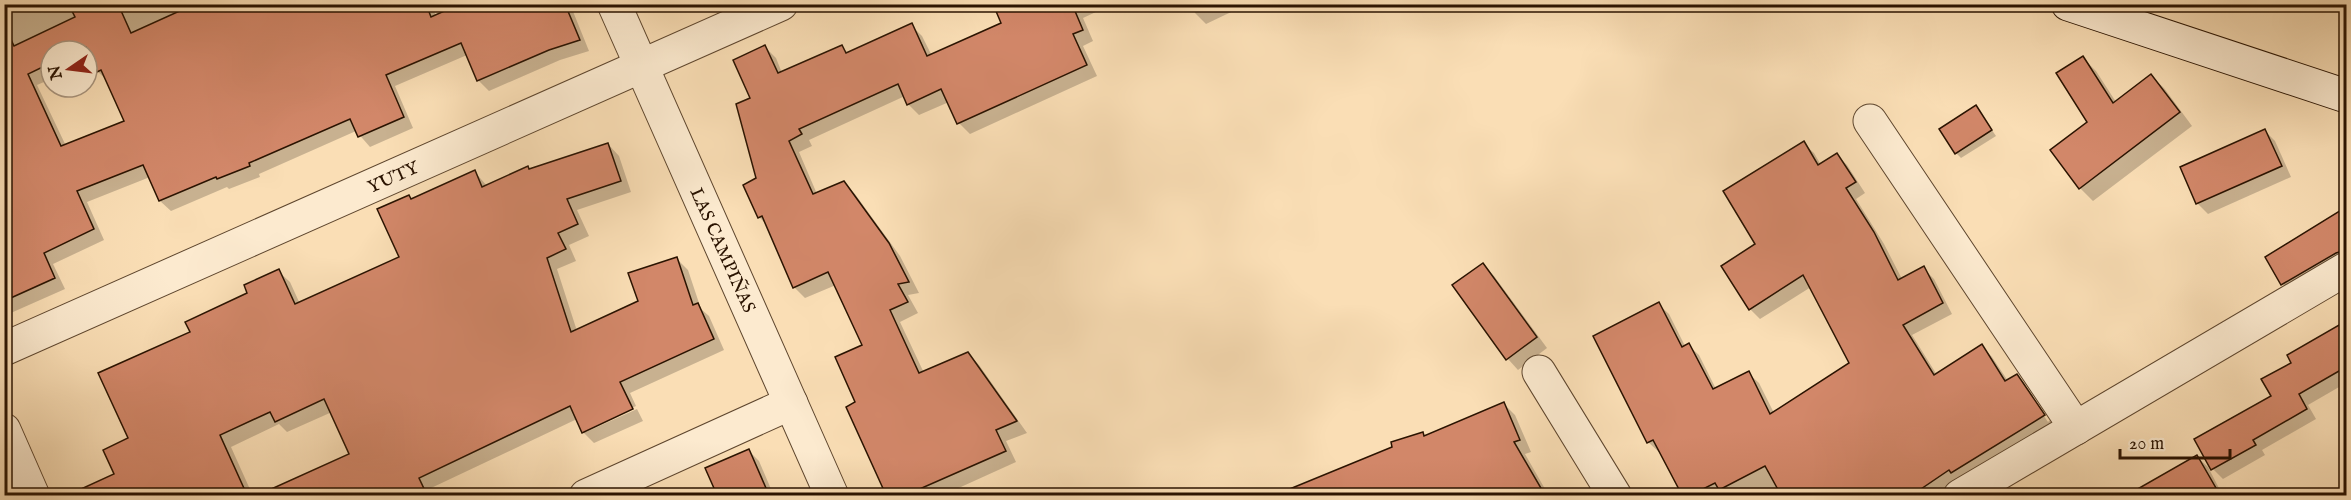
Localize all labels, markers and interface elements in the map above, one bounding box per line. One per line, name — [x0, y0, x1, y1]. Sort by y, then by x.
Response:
north arrow — [39, 39, 99, 99]
text: N — [45, 63, 68, 82]
street label: YUTY — [365, 157, 423, 200]
street label: LAS CAMPIÑAS — [684, 184, 761, 317]
scale bar — [2120, 422, 2230, 460]
text: 20 m — [2129, 433, 2164, 456]

